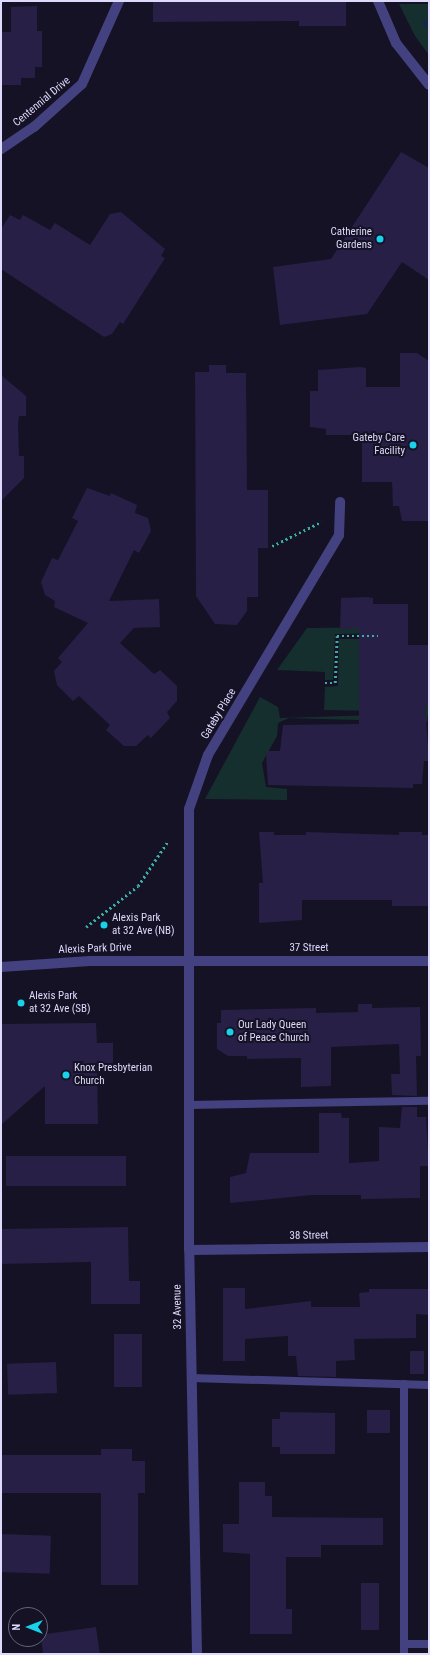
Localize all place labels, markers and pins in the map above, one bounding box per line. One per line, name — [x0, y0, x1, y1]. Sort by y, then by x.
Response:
place label: Catherine Gardens — [330, 226, 372, 252]
marker: Catherine Gardens — [375, 234, 385, 244]
place label: Gateby Care Facility — [352, 432, 405, 458]
marker: Gateby Care Facility — [408, 440, 418, 450]
place label: Alexis Park at 32 Ave (NB) — [112, 912, 175, 938]
marker: Alexis Park at 32 Ave (NB) — [99, 920, 109, 930]
place label: Alexis Park at 32 Ave (SB) — [29, 990, 90, 1016]
marker: Alexis Park at 32 Ave (SB) — [16, 998, 26, 1008]
place label: Our Lady Queen of Peace Church — [238, 1019, 309, 1045]
marker: Our Lady Queen of Peace Church — [225, 1027, 235, 1037]
place label: Knox Presbyterian Church — [74, 1062, 152, 1088]
marker: Knox Presbyterian Church — [61, 1070, 71, 1080]

